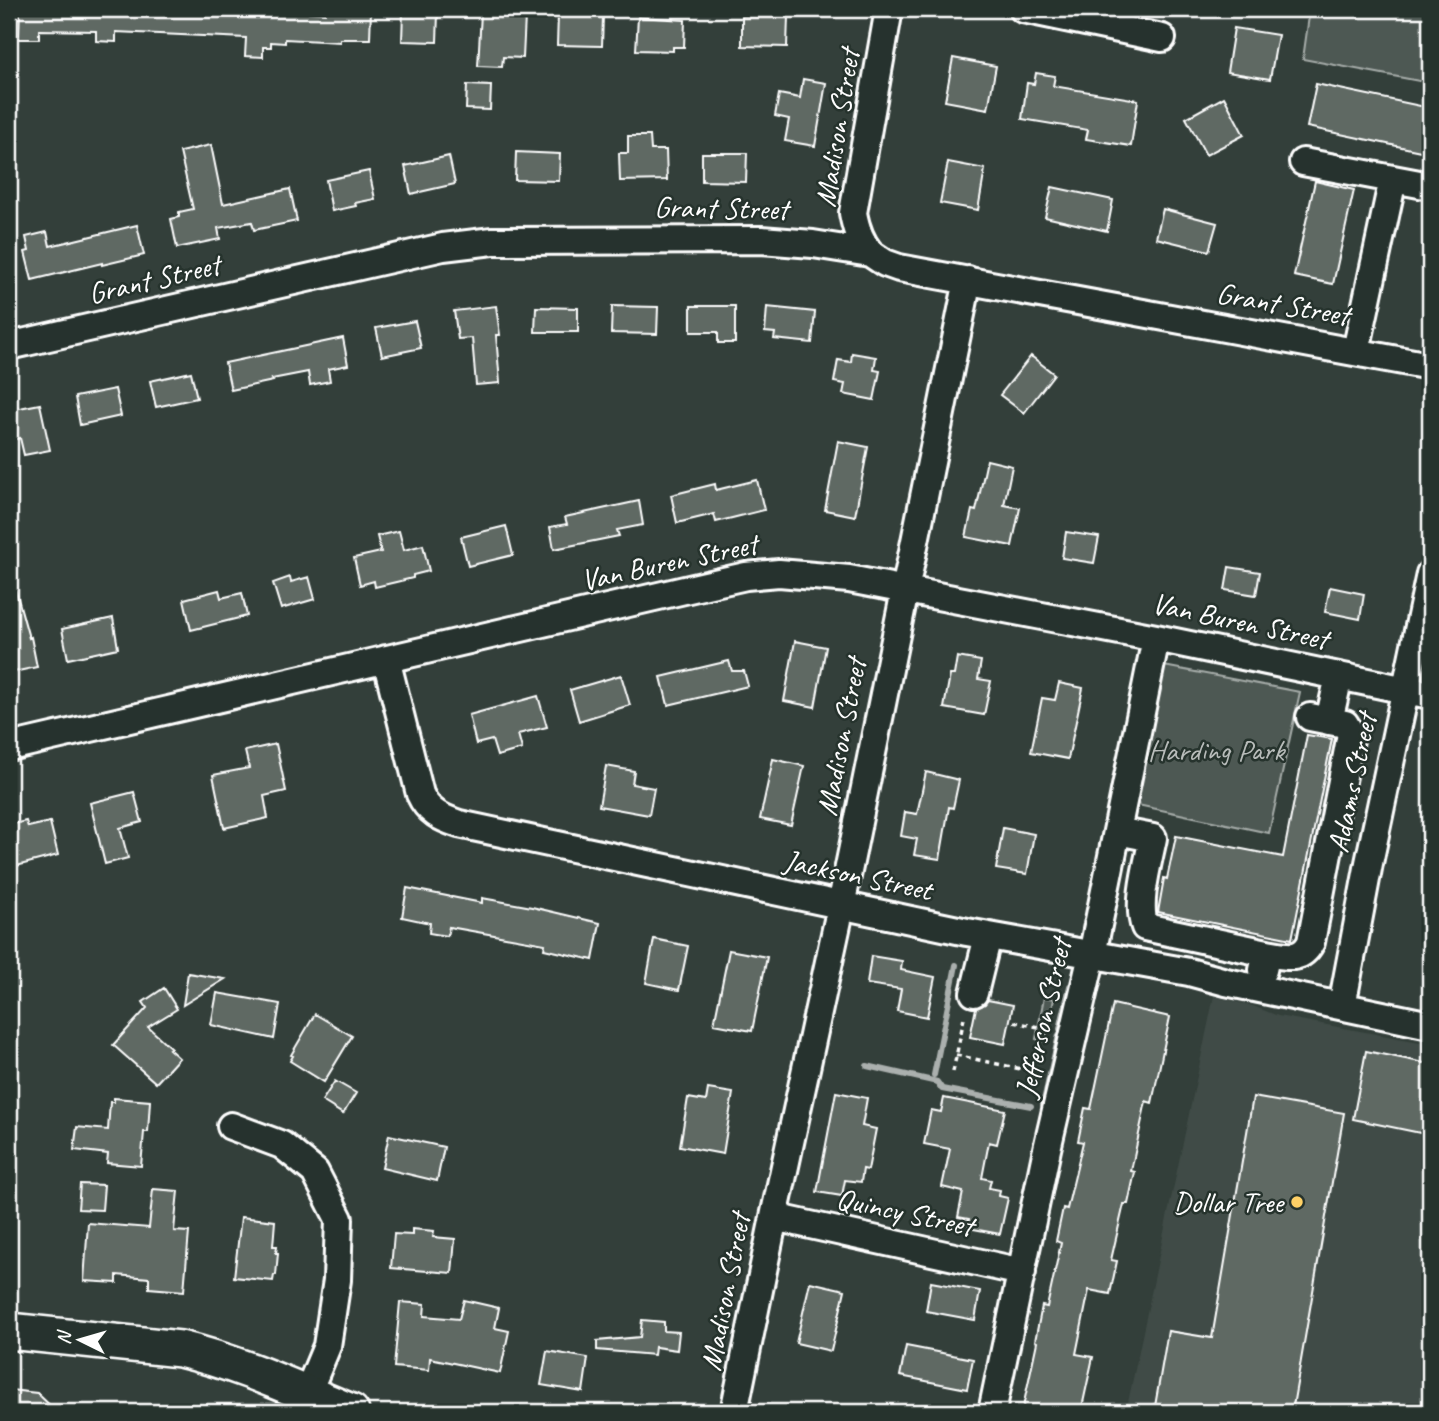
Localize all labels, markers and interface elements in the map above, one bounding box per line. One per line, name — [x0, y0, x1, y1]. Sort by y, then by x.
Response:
street label: Madison Street — [806, 42, 869, 210]
street label: Grant Street — [654, 188, 792, 228]
street label: Grant Street — [85, 245, 227, 313]
street label: Grant Street — [1214, 274, 1356, 335]
street label: Van Buren Street — [578, 524, 764, 599]
street label: Van Buren Street — [1149, 584, 1335, 659]
street label: Madison Street — [807, 651, 876, 819]
street label: Adams Street — [1319, 706, 1386, 856]
park label: Harding Park — [1148, 731, 1286, 769]
street label: Jackson Street — [779, 840, 938, 910]
street label: Jefferson Street — [1006, 931, 1081, 1103]
street label: Quincy Street — [833, 1179, 981, 1246]
place label: Dollar Tree — [1173, 1183, 1285, 1221]
marker: Dollar Tree — [1289, 1194, 1305, 1210]
street label: Madison Street — [691, 1206, 760, 1374]
north arrow — [46, 1306, 116, 1376]
text: N — [52, 1328, 77, 1346]

